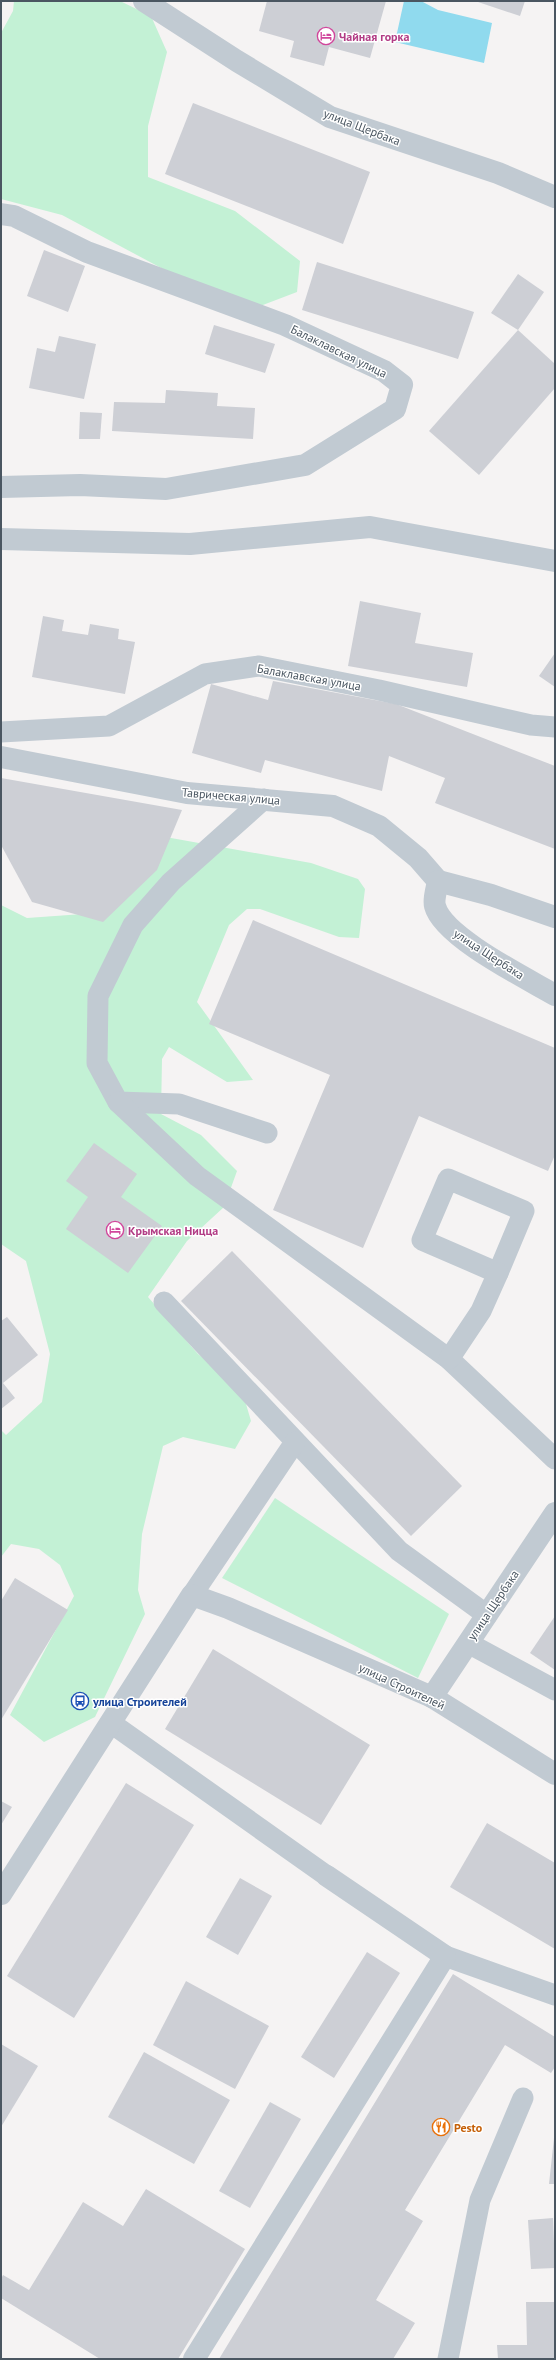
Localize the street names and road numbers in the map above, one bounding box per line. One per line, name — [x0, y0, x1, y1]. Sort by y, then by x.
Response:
street label: улица Щербака — [321, 105, 403, 149]
street label: Балаклавская улица — [288, 321, 390, 381]
street label: Балаклавская улица — [256, 660, 362, 694]
street label: Таврическая улица — [181, 784, 281, 808]
street label: улица Щербака — [451, 926, 527, 982]
street label: улица Щербака — [464, 1567, 522, 1643]
street label: улица Строителей — [357, 1660, 447, 1712]

